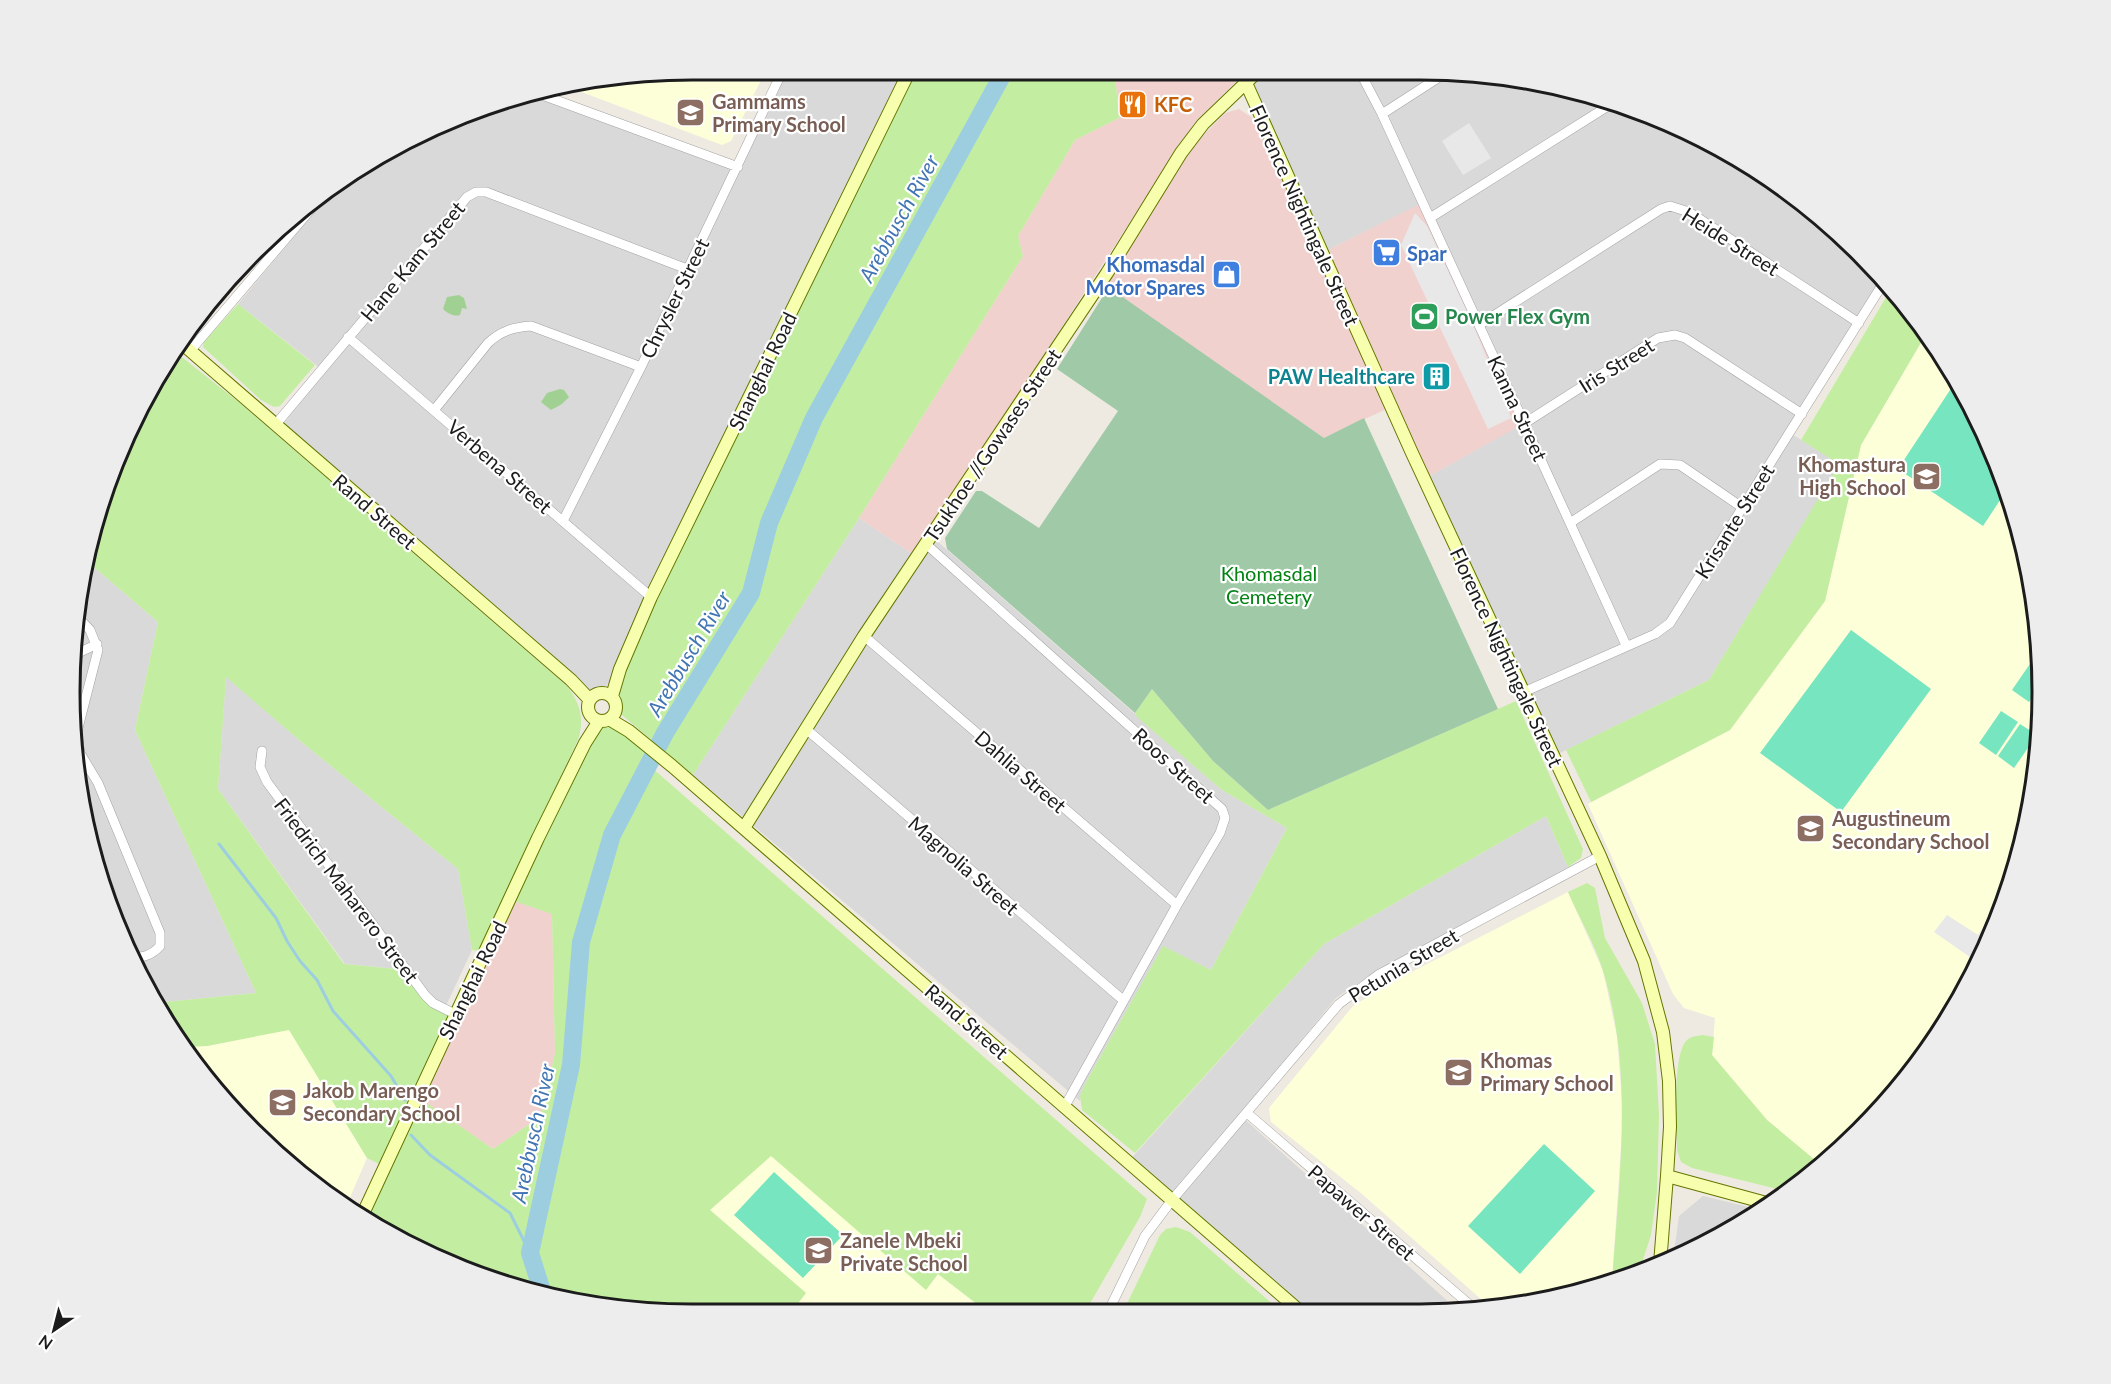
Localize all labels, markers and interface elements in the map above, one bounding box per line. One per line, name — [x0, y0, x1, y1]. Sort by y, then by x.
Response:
restaurant icon: KFC — [1117, 88, 1149, 120]
place label: Gammams Primary School — [712, 89, 846, 136]
place label: KFC — [1154, 92, 1192, 116]
school or university icon: Gammams Primary School — [675, 97, 707, 129]
street label: Florence Nightingale Street — [1245, 101, 1365, 329]
water label: Arebbusch River — [852, 149, 944, 287]
street label: Hane Kam Street — [355, 196, 469, 326]
street label: Heide Street — [1678, 202, 1784, 280]
street label: Chrysler Street — [635, 234, 713, 362]
supermarket icon: Spar — [1370, 237, 1402, 269]
place label: Spar — [1407, 241, 1447, 265]
place label: Khomasdal Motor Spares — [1085, 252, 1205, 299]
shop icon: Khomasdal Motor Spares — [1210, 259, 1242, 291]
sports icon: Power Flex Gym — [1408, 300, 1440, 332]
place label: Power Flex Gym — [1445, 304, 1590, 328]
street label: Shanghai Road — [723, 308, 801, 434]
street label: Iris Street — [1574, 333, 1658, 397]
street label: Tsukhoe //Gowases Street — [918, 344, 1066, 546]
street label: Kanna Street — [1483, 352, 1553, 464]
building icon: PAW Healthcare — [1420, 360, 1452, 392]
place label: PAW Healthcare — [1268, 364, 1415, 388]
street label: Verbena Street — [443, 414, 557, 518]
place label: Khomastura High School — [1798, 452, 1906, 499]
street label: Krisante Street — [1689, 459, 1779, 583]
school or university icon: Khomastura High School — [1911, 460, 1943, 492]
street label: Rand Street — [328, 468, 422, 554]
street label: Florence Nightingale Street — [1446, 544, 1568, 770]
park label: Khomasdal Cemetery — [1221, 561, 1317, 608]
water label: Arebbusch River — [640, 585, 736, 721]
street label: Roos Street — [1128, 722, 1220, 808]
street label: Dahlia Street — [970, 725, 1072, 817]
street label: Friedrich Maharero Street — [270, 793, 424, 987]
place label: Augustineum Secondary School — [1831, 806, 1990, 853]
street label: Magnolia Street — [904, 811, 1024, 919]
school or university icon: Augustineum Secondary School — [1795, 813, 1827, 845]
street label: Shanghai Road — [433, 917, 511, 1043]
street label: Petunia Street — [1344, 923, 1462, 1007]
street label: Rand Street — [920, 978, 1014, 1064]
place label: Khomas Primary School — [1480, 1048, 1614, 1095]
school or university icon: Khomas Primary School — [1443, 1056, 1475, 1088]
water label: Arebbusch River — [505, 1060, 559, 1206]
place label: Jakob Marengo Secondary School — [303, 1078, 461, 1125]
school or university icon: Jakob Marengo Secondary School — [266, 1086, 298, 1118]
street label: Papawer Street — [1304, 1159, 1420, 1265]
place label: Zanele Mbeki Private School — [840, 1228, 968, 1275]
school or university icon: Zanele Mbeki Private School — [803, 1235, 835, 1267]
north arrow — [24, 1300, 84, 1360]
text: N — [35, 1331, 56, 1354]

